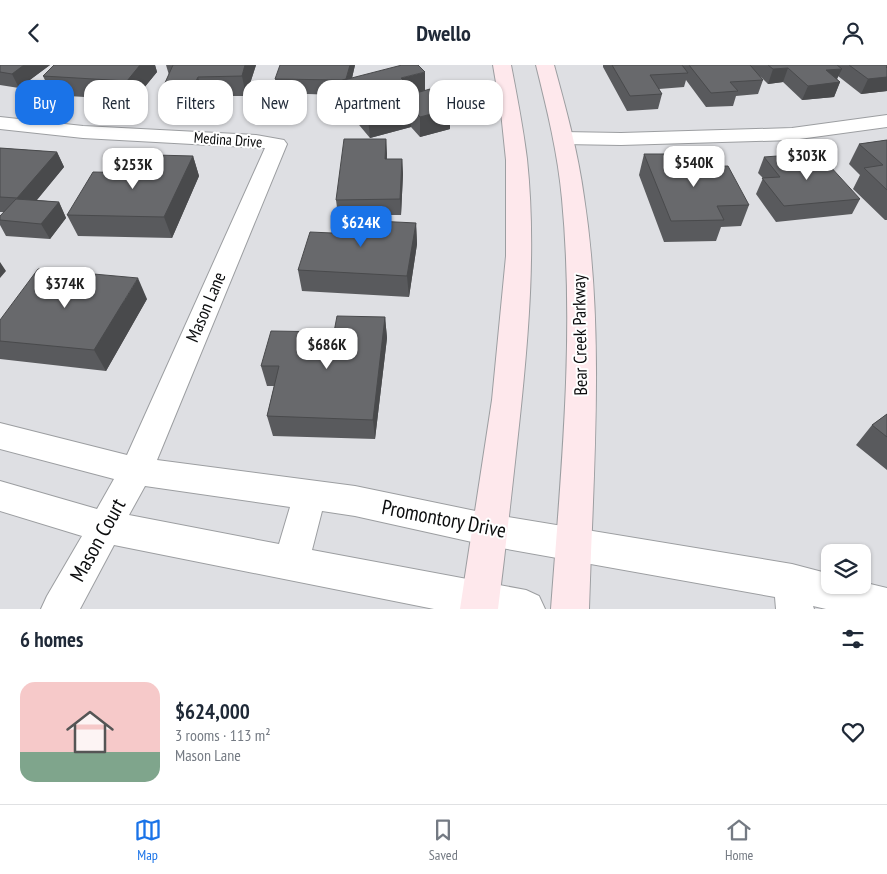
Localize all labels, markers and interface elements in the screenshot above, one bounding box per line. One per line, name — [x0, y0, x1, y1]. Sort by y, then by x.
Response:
icon: back — [20, 19, 48, 47]
text: Dwello — [416, 19, 471, 47]
icon: person — [839, 19, 867, 47]
chip: Buy — [15, 80, 74, 125]
chip: Rent — [84, 80, 148, 125]
chip: Filters — [158, 80, 233, 125]
chip: New — [243, 80, 307, 125]
chip: Apartment — [317, 80, 419, 125]
chip: House — [429, 80, 503, 125]
street label: Medina Drive — [193, 128, 263, 151]
pin: $303K — [772, 139, 842, 181]
pin: $540K — [659, 145, 729, 188]
text: $303K — [788, 145, 826, 165]
pin: $253K — [98, 147, 168, 190]
text: $540K — [675, 152, 713, 172]
text: $253K — [114, 154, 152, 174]
pin: $624K — [326, 205, 396, 248]
text: $624K — [342, 212, 380, 232]
pin: $374K — [30, 267, 100, 309]
street label: Mason Lane — [180, 268, 231, 345]
text: $374K — [46, 273, 84, 293]
street label: Bear Creek Parkway — [567, 274, 592, 396]
pin: $686K — [292, 327, 362, 370]
text: $686K — [308, 334, 346, 354]
street label: Mason Court — [64, 493, 132, 586]
street label: Promontory Drive — [380, 493, 509, 544]
map controls — [821, 544, 871, 594]
button: layers — [821, 544, 871, 594]
icon: filters — [839, 625, 867, 653]
text: 6 homes — [20, 626, 83, 653]
text: $624,000 — [175, 698, 250, 725]
icon: home — [60, 702, 120, 762]
icon: heart — [839, 718, 867, 746]
text: 3 rooms · 113 m² — [175, 725, 271, 745]
text: Mason Lane — [175, 745, 241, 765]
tab: Map — [134, 816, 162, 864]
tab: Saved — [429, 816, 458, 864]
tab: Home — [725, 816, 753, 864]

